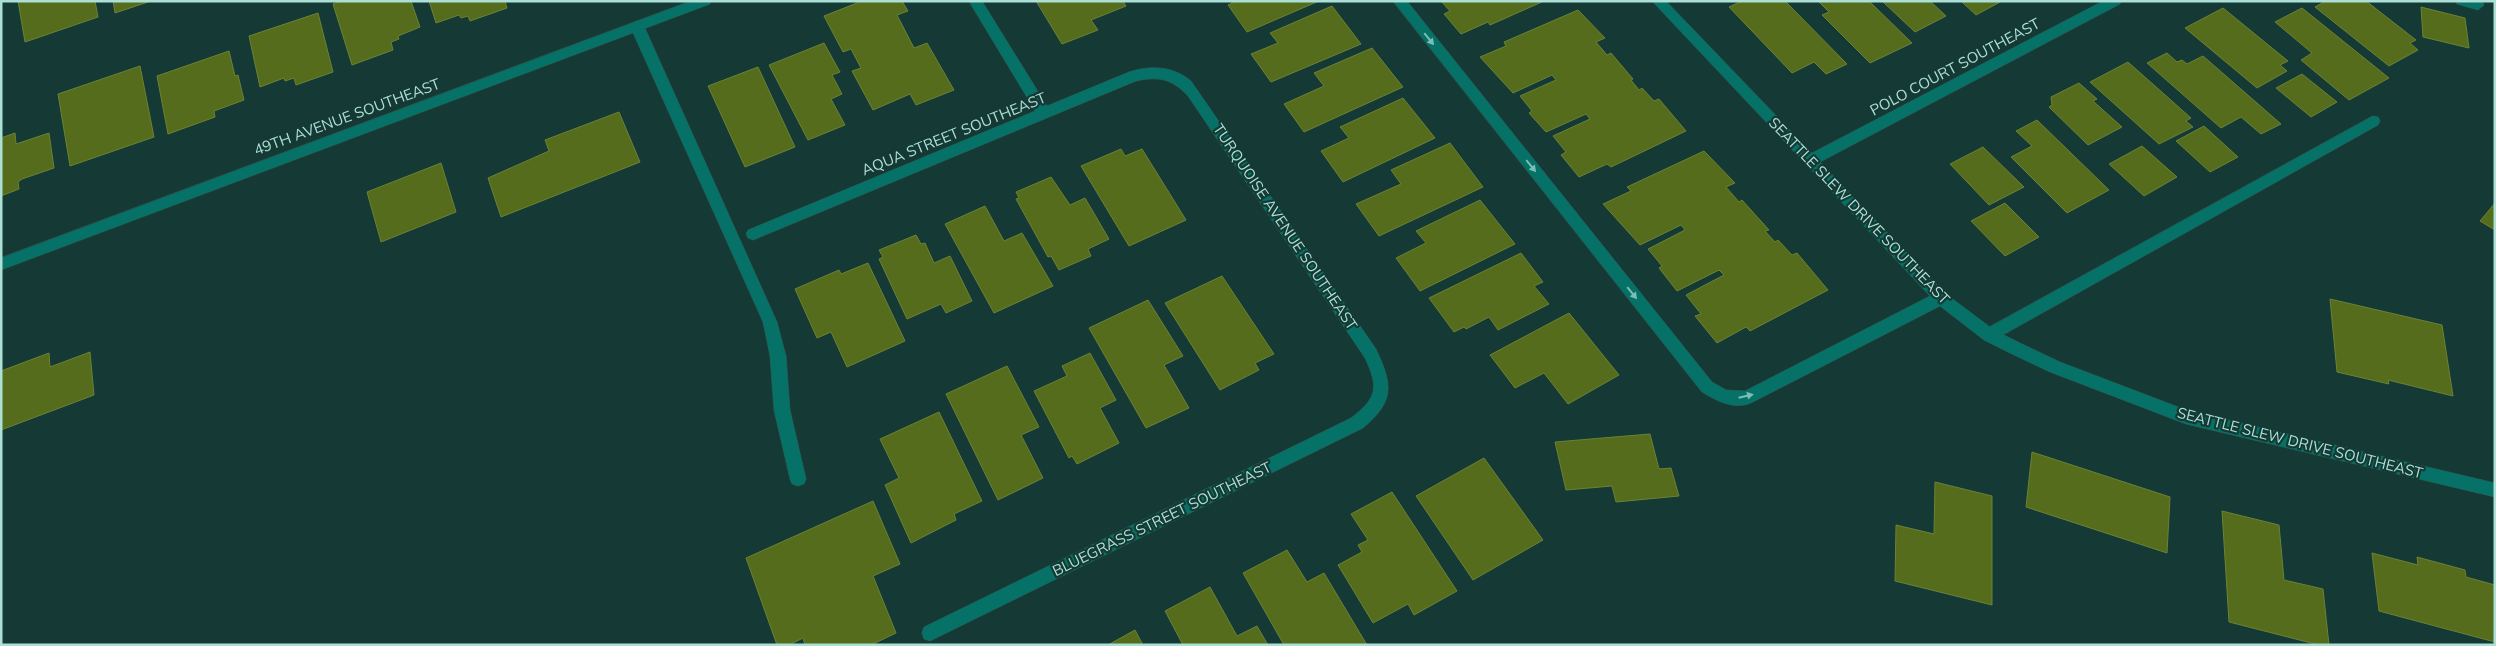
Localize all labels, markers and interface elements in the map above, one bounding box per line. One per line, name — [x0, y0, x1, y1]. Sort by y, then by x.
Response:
street label: POLO COURT SOUTHEAST — [1866, 14, 2043, 120]
one-way arrow — [1424, 33, 1435, 46]
street label: 49TH AVENUE SOUTHEAST — [251, 74, 443, 159]
street label: AQUA STREET SOUTHEAST — [859, 88, 1049, 179]
street label: SEATTLE SLEW DRIVE SOUTHEAST — [1765, 113, 1954, 308]
street label: TURQUOISE AVENUE SOUTHEAST — [1209, 120, 1362, 334]
one-way arrow — [1525, 159, 1536, 172]
one-way arrow — [1627, 286, 1638, 299]
one-way arrow — [1738, 392, 1754, 400]
street label: SEATTLE SLEW DRIVE SOUTHEAST — [2175, 403, 2425, 482]
street label: BLUEGRASS STREET SOUTHEAST — [1049, 457, 1274, 580]

